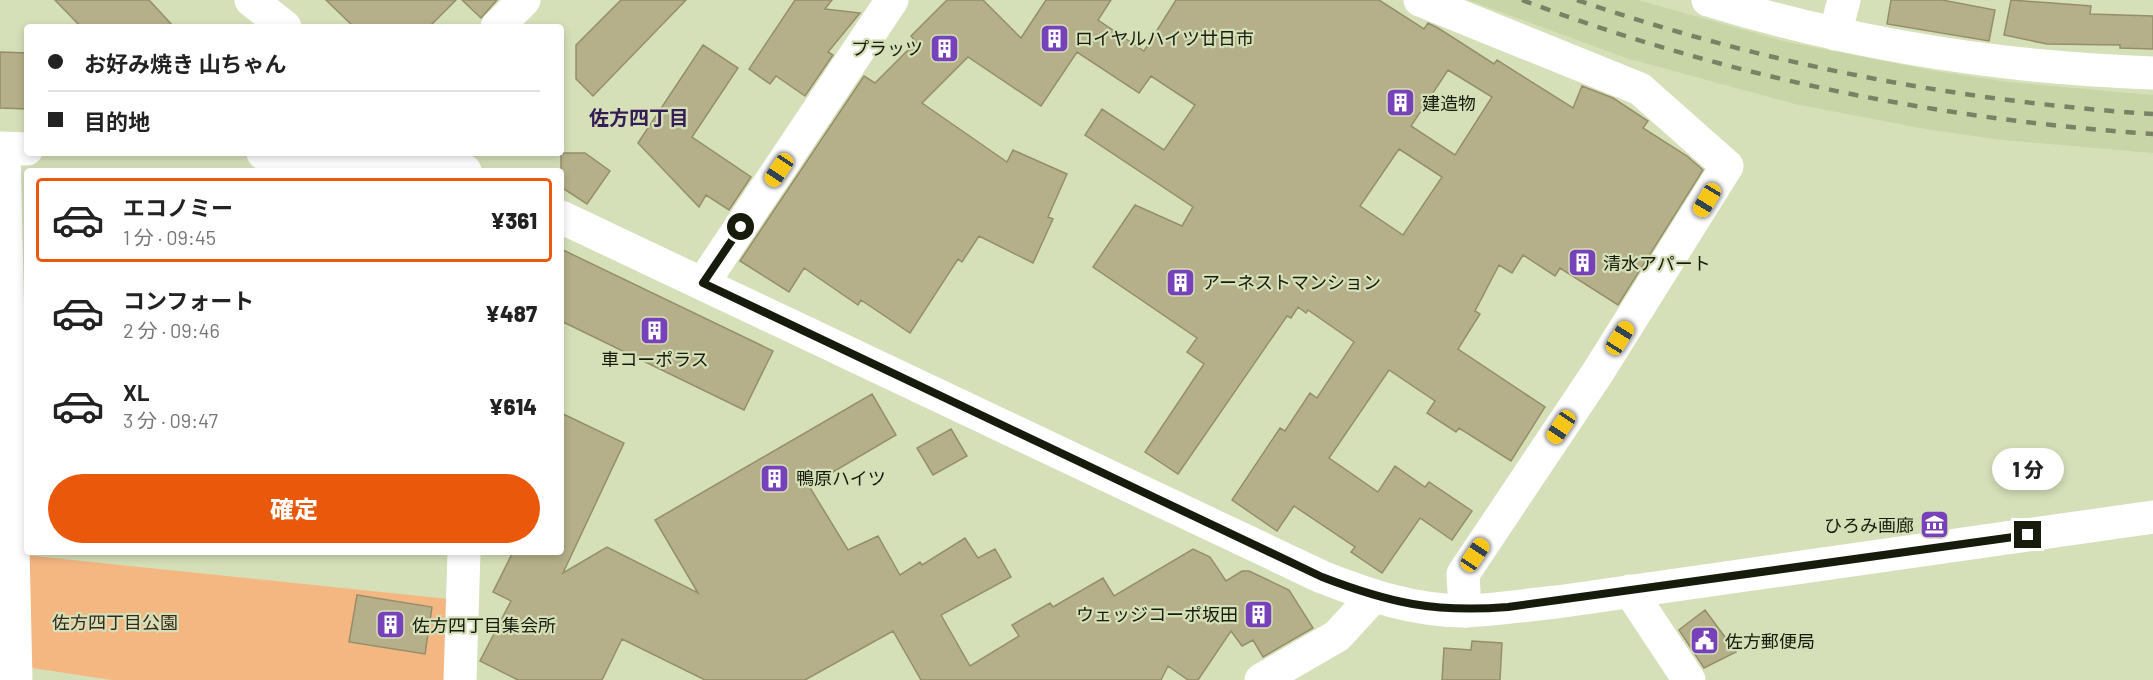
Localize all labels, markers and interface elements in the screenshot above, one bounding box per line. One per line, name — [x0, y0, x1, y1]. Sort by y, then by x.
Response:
building icon: ロイヤルハイツ廿日市 — [1038, 22, 1070, 54]
place label: ロイヤルハイツ廿日市 — [1075, 27, 1254, 49]
building icon: プラッツ — [928, 32, 960, 64]
place label: プラッツ — [851, 37, 923, 59]
text: お好み焼き 山ちゃん — [84, 50, 286, 76]
building icon: 建造物 — [1385, 87, 1417, 119]
place label: 建造物 — [1422, 92, 1476, 114]
district label: 佐方四丁目 — [589, 105, 689, 129]
text: 目的地 — [84, 108, 150, 134]
car — [761, 150, 797, 190]
car — [1690, 180, 1724, 220]
icon: car — [51, 193, 105, 247]
text: エコノミー — [123, 194, 233, 220]
text: ¥361 — [490, 207, 537, 233]
route start — [727, 213, 754, 240]
text: 1 分 · 09:45 — [123, 225, 216, 249]
building icon: 清水アパート — [1566, 247, 1598, 279]
place label: 清水アパート — [1603, 252, 1711, 274]
building icon: アーネストマンション — [1165, 266, 1197, 298]
place label: アーネストマンション — [1202, 271, 1381, 293]
icon: car — [51, 286, 105, 340]
text: コンフォート — [123, 287, 254, 313]
text: ¥487 — [485, 300, 537, 326]
building icon: 車コーポラス — [639, 314, 671, 346]
text: 2 分 · 09:46 — [123, 318, 220, 342]
car — [1603, 318, 1637, 358]
place label: 車コーポラス — [601, 348, 709, 370]
icon: car — [51, 379, 105, 433]
text: XL — [123, 379, 149, 405]
text: ¥614 — [488, 393, 537, 419]
car — [1543, 407, 1579, 447]
text: 3 分 · 09:47 — [123, 408, 218, 432]
callout: 1 分 — [1992, 448, 2064, 490]
text: 1 分 — [2012, 457, 2044, 481]
building icon: 鴨原ハイツ — [759, 462, 791, 494]
place label: 鴨原ハイツ — [796, 467, 886, 489]
button: 確定 — [48, 474, 540, 543]
museum icon: ひろみ画廊 — [1919, 509, 1951, 541]
place label: ひろみ画廊 — [1824, 514, 1914, 536]
route end — [2014, 521, 2041, 548]
car — [1457, 535, 1493, 575]
building icon: ウェッジコーポ坂田 — [1243, 598, 1275, 630]
place label: ウェッジコーポ坂田 — [1076, 603, 1238, 625]
building icon: 佐方四丁目集会所 — [375, 609, 407, 641]
park label: 佐方四丁目公園 — [52, 611, 178, 633]
place label: 佐方四丁目集会所 — [412, 614, 556, 636]
public building icon: 佐方郵便局 — [1688, 625, 1720, 657]
place label: 佐方郵便局 — [1725, 630, 1815, 652]

